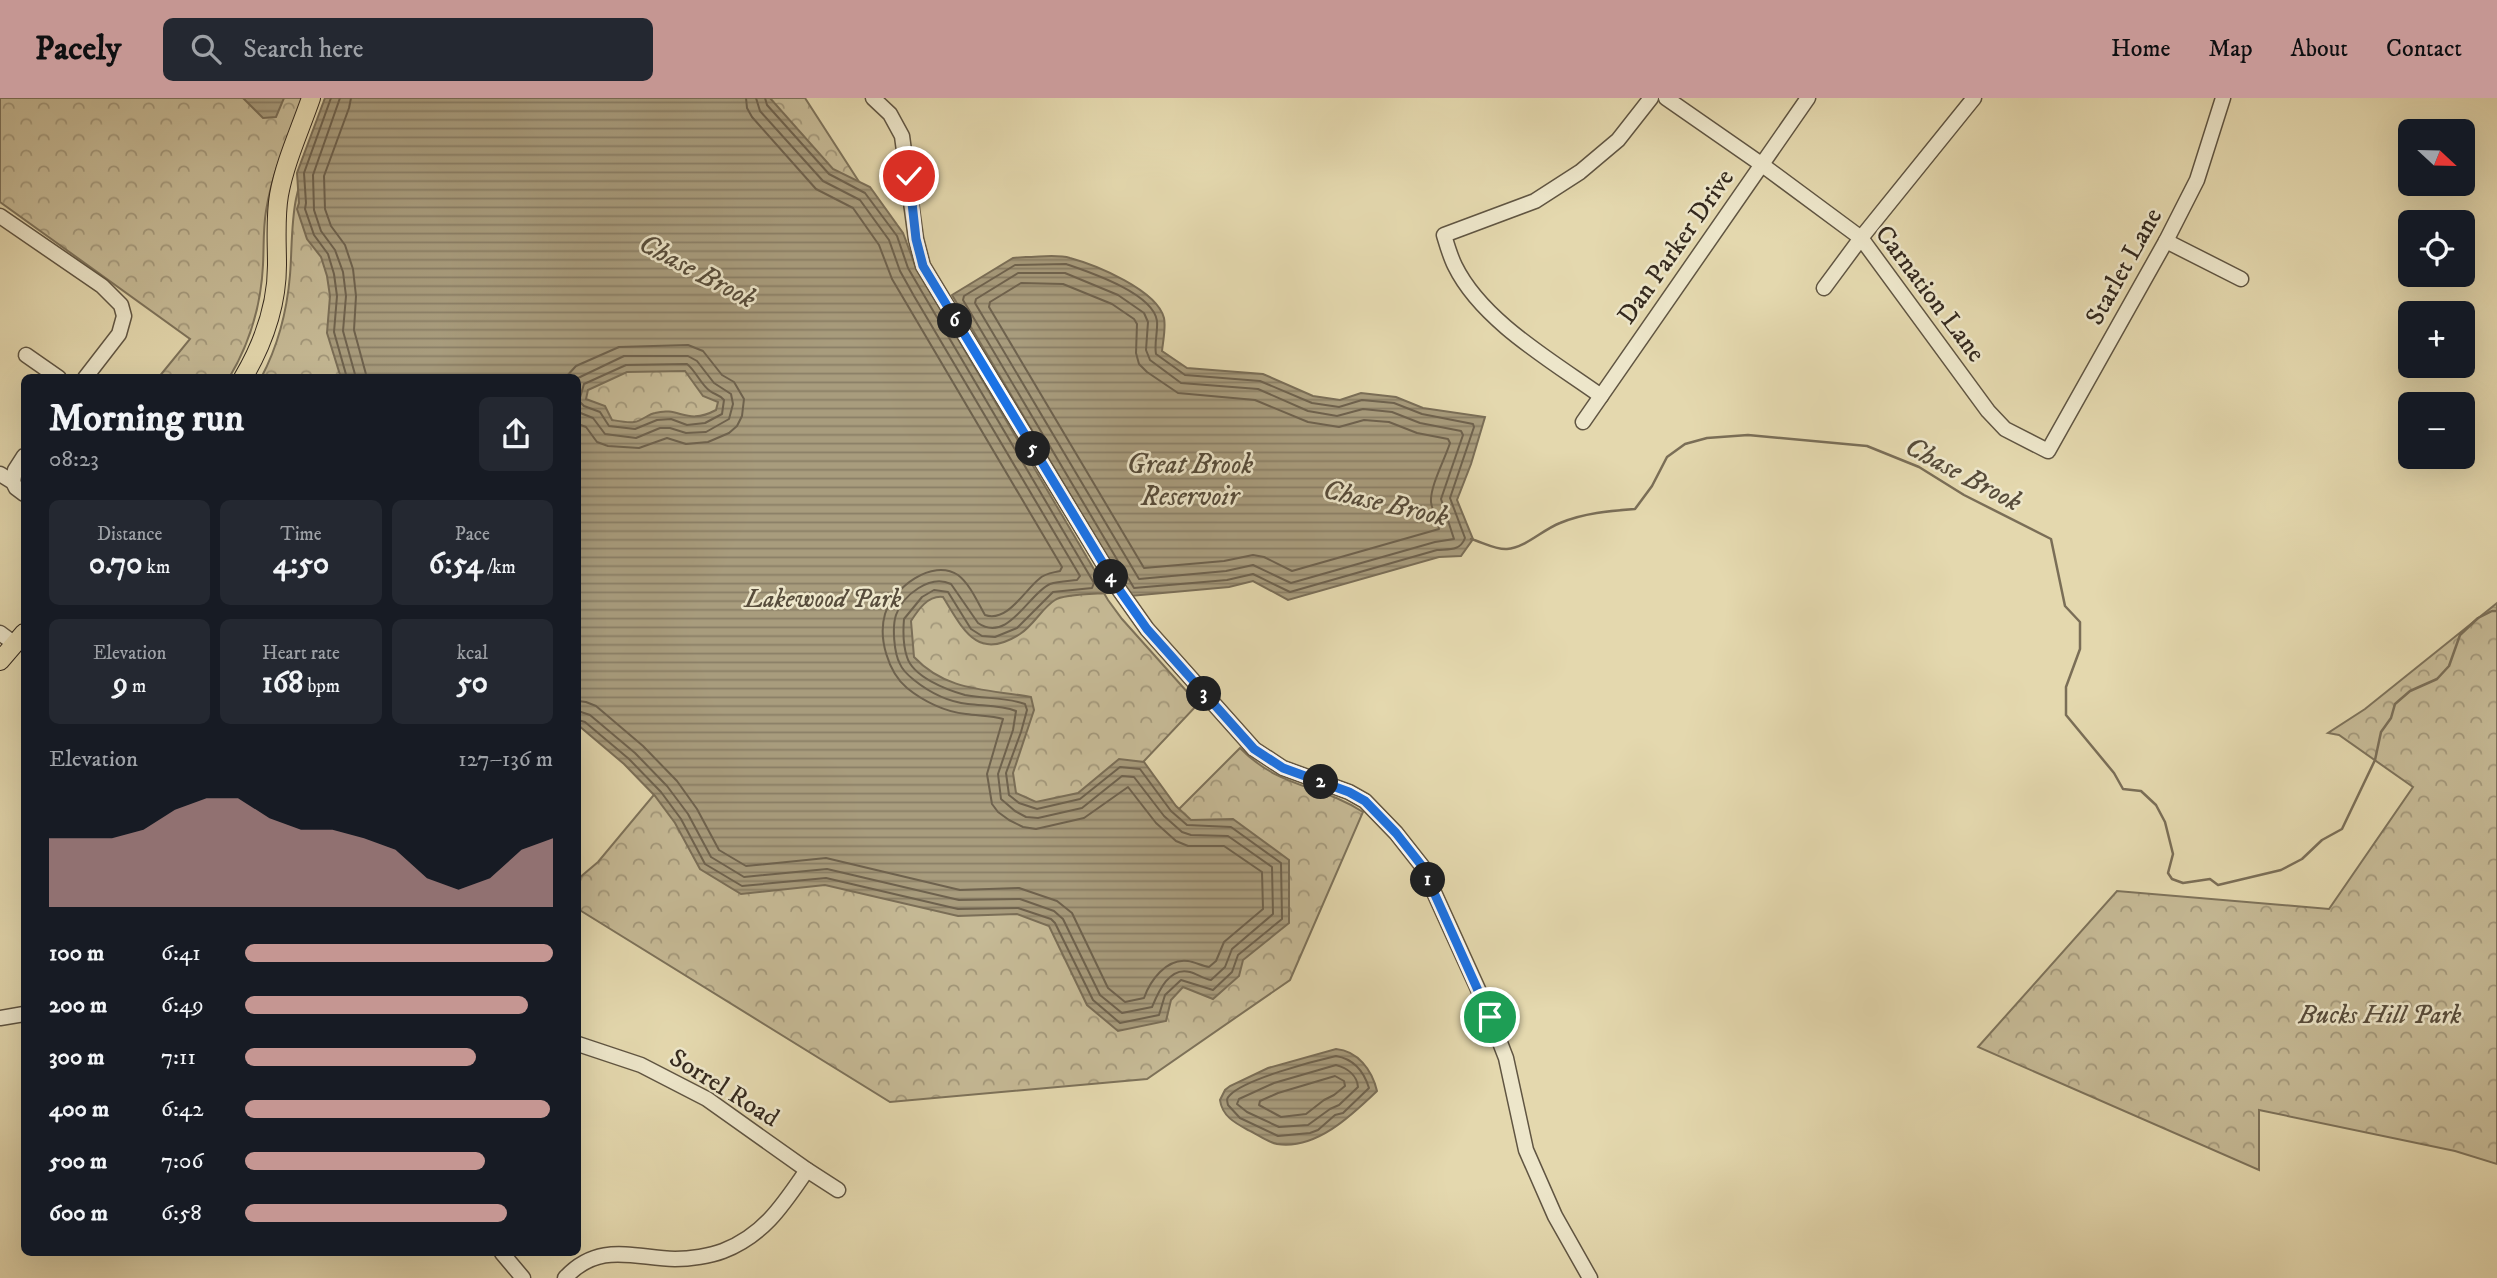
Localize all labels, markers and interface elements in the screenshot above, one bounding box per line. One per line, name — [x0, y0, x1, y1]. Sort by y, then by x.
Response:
search box — [163, 18, 653, 81]
text: Pacely — [35, 29, 121, 70]
icon: search — [187, 30, 225, 68]
text: Search here — [243, 33, 363, 66]
text: Home — [2111, 34, 2170, 64]
text: Map — [2208, 34, 2253, 64]
text: About — [2291, 34, 2348, 64]
text: Contact — [2386, 34, 2462, 64]
north arrow — [2398, 119, 2474, 196]
map controls — [2398, 119, 2475, 469]
pin — [879, 146, 939, 206]
icon: check — [890, 157, 928, 195]
street label: Dan Parker Drive — [1611, 163, 1742, 331]
street label: Starlet Lane — [2079, 202, 2170, 331]
button: locate — [2398, 210, 2475, 287]
street label: Carnation Lane — [1867, 219, 1992, 369]
water label: Chase Brook — [633, 226, 762, 317]
button: + — [2398, 301, 2475, 378]
pin: 6 — [937, 304, 972, 339]
text: 6 — [950, 309, 959, 332]
button: − — [2398, 392, 2475, 469]
text: Morning run — [49, 395, 244, 443]
button: share — [479, 397, 553, 471]
water label: Chase Brook — [1899, 429, 2028, 520]
pin: 5 — [1016, 432, 1050, 466]
text: 5 — [1028, 437, 1037, 460]
text: 08:23 — [49, 445, 99, 474]
water label: Great Brook Reservoir — [1127, 447, 1253, 514]
water label: Chase Brook — [1319, 472, 1452, 535]
text: Distance — [97, 523, 162, 546]
text: Time — [280, 523, 322, 546]
text: Pace — [455, 523, 490, 546]
text: 0.70 — [89, 546, 142, 583]
text: 4:50 — [273, 546, 329, 583]
text: 6:54 — [429, 546, 483, 583]
text: km — [142, 556, 170, 579]
text: /km — [483, 556, 516, 579]
pin: 4 — [1094, 560, 1128, 594]
text: 4 — [1105, 565, 1116, 588]
park label: Lakewood Park — [743, 583, 902, 616]
text: Elevation — [93, 642, 166, 665]
text: Heart rate — [262, 642, 340, 665]
text: kcal — [457, 642, 488, 665]
text: 9 — [113, 665, 128, 702]
text: 168 — [262, 665, 303, 702]
text: 50 — [457, 665, 488, 702]
text: m — [128, 675, 146, 698]
text: bpm — [303, 675, 340, 698]
pin: 3 — [1186, 676, 1222, 712]
text: 3 — [1200, 682, 1207, 705]
text: Elevation — [49, 745, 138, 774]
text: 127–136 m — [458, 745, 553, 774]
pin: 2 — [1304, 764, 1338, 800]
text: 2 — [1316, 770, 1325, 793]
pin: 1 — [1410, 862, 1446, 898]
text: 1 — [1424, 868, 1431, 891]
text: 100 m — [49, 939, 104, 968]
text: 6:41 — [161, 939, 201, 968]
pin — [1460, 987, 1520, 1047]
text: 200 m — [49, 991, 107, 1020]
text: 6:49 — [161, 991, 204, 1020]
icon: arrive — [1471, 998, 1509, 1036]
park label: Bucks Hill Park — [2298, 999, 2462, 1032]
street label: Sorrel Road — [663, 1042, 785, 1135]
text: 300 m — [49, 1043, 105, 1072]
text: 7:11 — [161, 1043, 196, 1072]
text: 400 m — [49, 1095, 109, 1124]
text: 6:42 — [161, 1095, 204, 1124]
text: 500 m — [49, 1147, 107, 1176]
text: 7:06 — [161, 1147, 203, 1176]
text: 600 m — [49, 1199, 108, 1228]
text: 6:58 — [161, 1199, 202, 1228]

